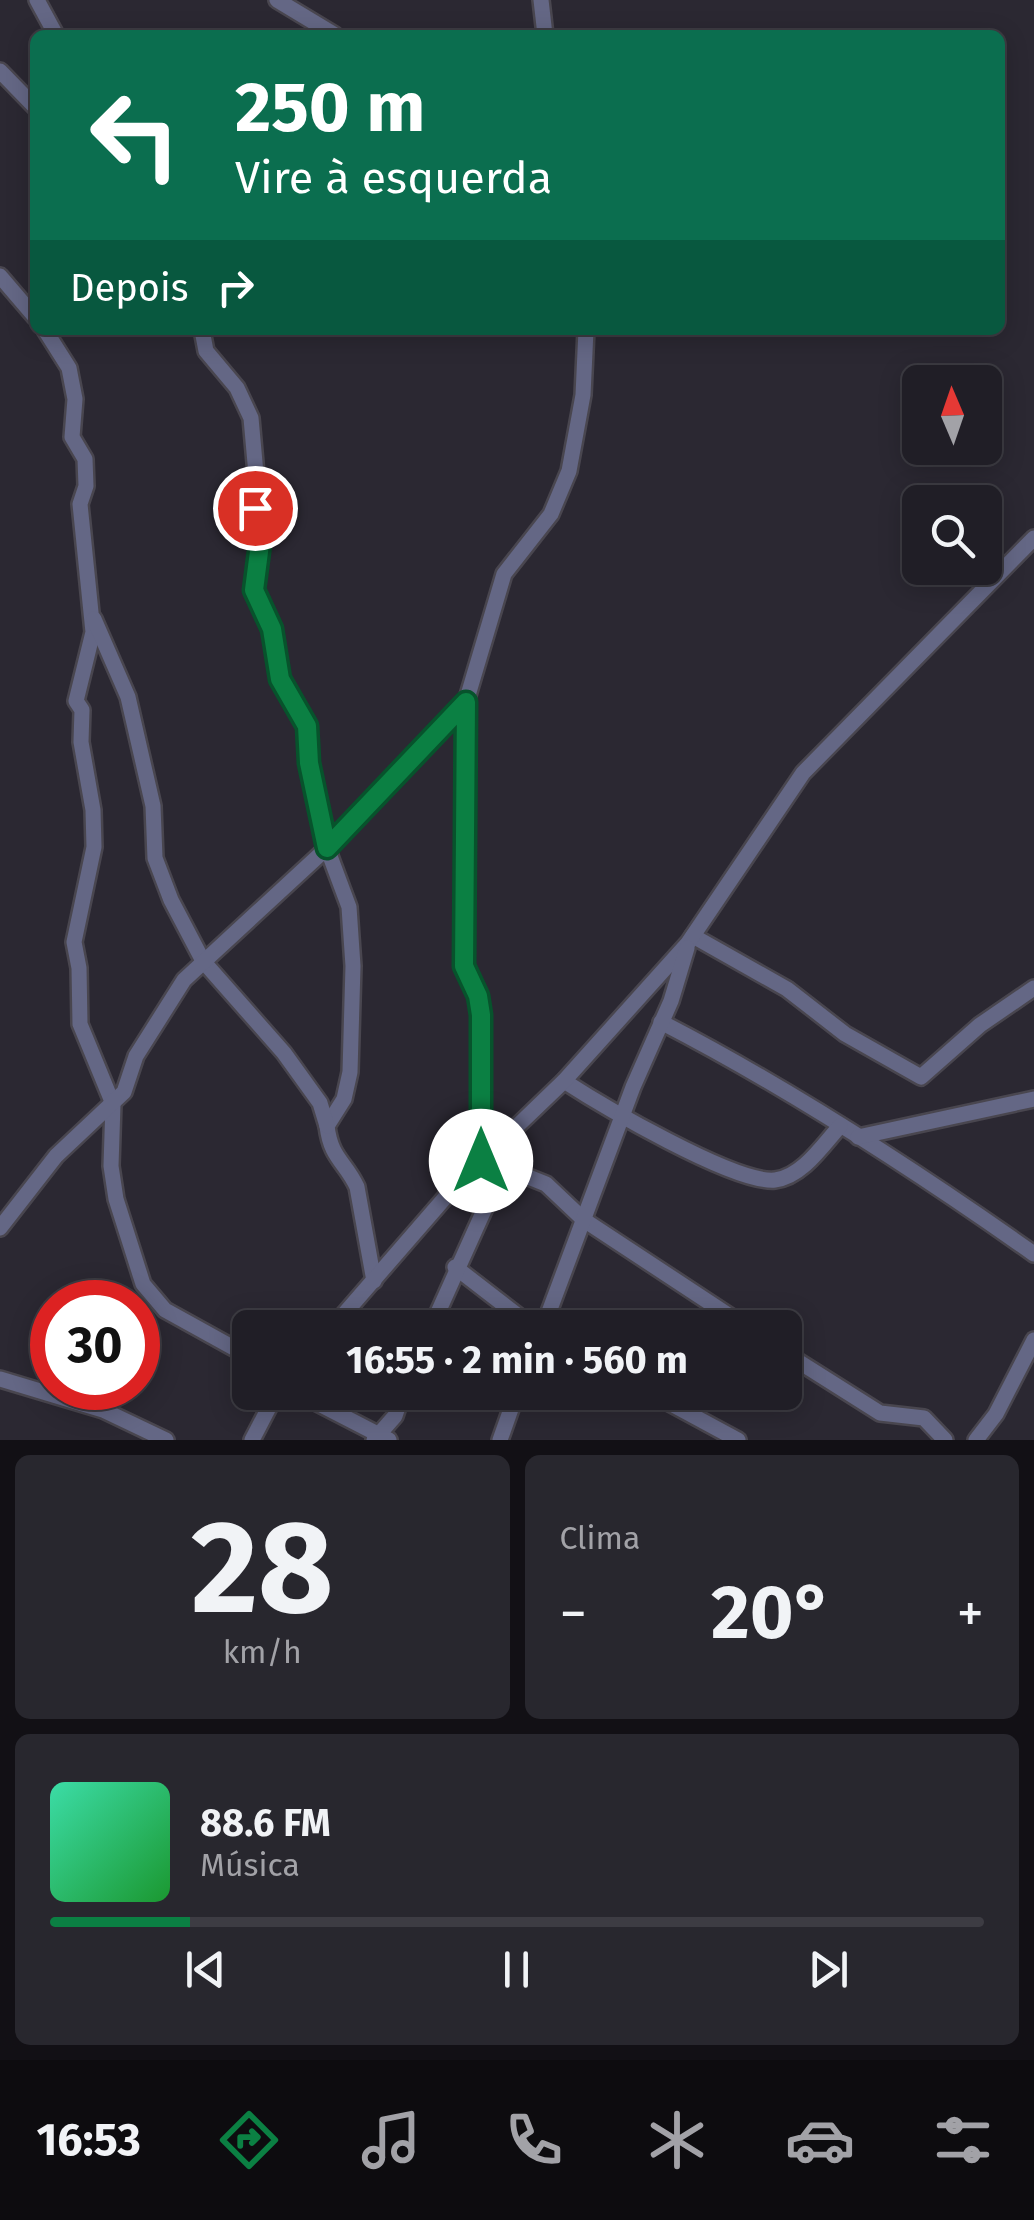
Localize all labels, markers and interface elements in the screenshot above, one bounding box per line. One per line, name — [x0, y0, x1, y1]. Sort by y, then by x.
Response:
text: 250 m — [235, 66, 425, 150]
icon: left — [70, 70, 200, 200]
text: Vire à esquerda — [235, 151, 552, 205]
icon: right — [208, 260, 263, 315]
text: Depois — [70, 265, 188, 311]
north arrow — [902, 365, 1002, 465]
map controls — [902, 365, 1002, 585]
pin — [213, 466, 298, 551]
icon: arrive — [228, 481, 283, 536]
button: search — [902, 485, 1002, 585]
position arrow — [429, 1109, 533, 1213]
speed limit sign: 30 — [30, 1280, 160, 1410]
text: 16:55 · 2 min · 560 m — [346, 1337, 688, 1383]
text: 28 — [191, 1490, 334, 1646]
text: Clima — [560, 1519, 640, 1557]
text: 20° — [711, 1568, 833, 1658]
text: − — [560, 1581, 587, 1647]
text: + — [957, 1581, 984, 1647]
text: km/h — [223, 1633, 302, 1671]
text: 88.6 FM — [200, 1800, 331, 1846]
text: Música — [200, 1846, 300, 1884]
icon: previous — [178, 1942, 233, 1997]
icon: pause — [489, 1942, 544, 1997]
icon: next — [801, 1942, 856, 1997]
icon: directions — [214, 2105, 284, 2175]
icon: music — [356, 2105, 426, 2175]
icon: phone — [499, 2105, 569, 2175]
icon: climate — [642, 2105, 712, 2175]
icon: car — [785, 2105, 855, 2175]
icon: filters — [928, 2105, 998, 2175]
text: 16:53 — [36, 2113, 141, 2167]

